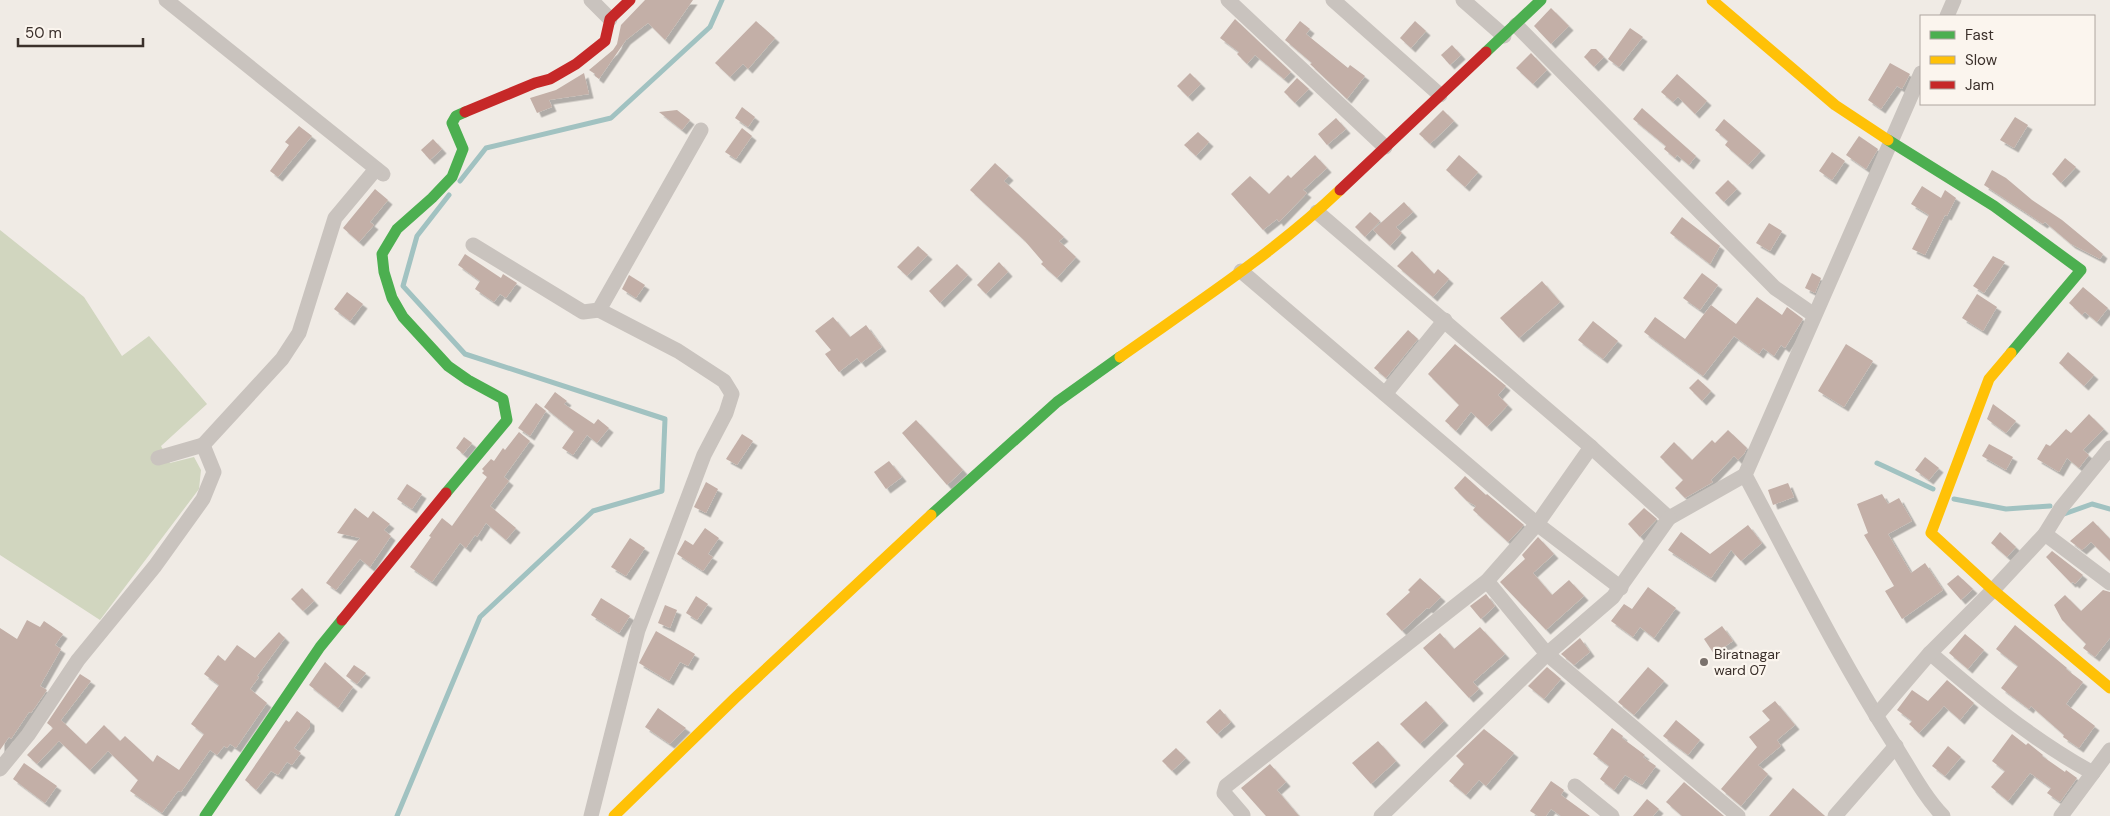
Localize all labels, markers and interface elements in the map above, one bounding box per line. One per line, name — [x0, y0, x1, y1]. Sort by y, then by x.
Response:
scale bar — [18, 15, 142, 47]
legend — [1920, 15, 2095, 105]
text: 50 m — [25, 23, 62, 43]
text: Fast — [1965, 25, 1994, 45]
text: Slow — [1965, 50, 1998, 70]
text: Jam — [1965, 75, 1994, 95]
place label: Biratnagar ward 07 — [1714, 645, 1780, 679]
marker: Biratnagar ward 07 — [1698, 656, 1710, 668]

